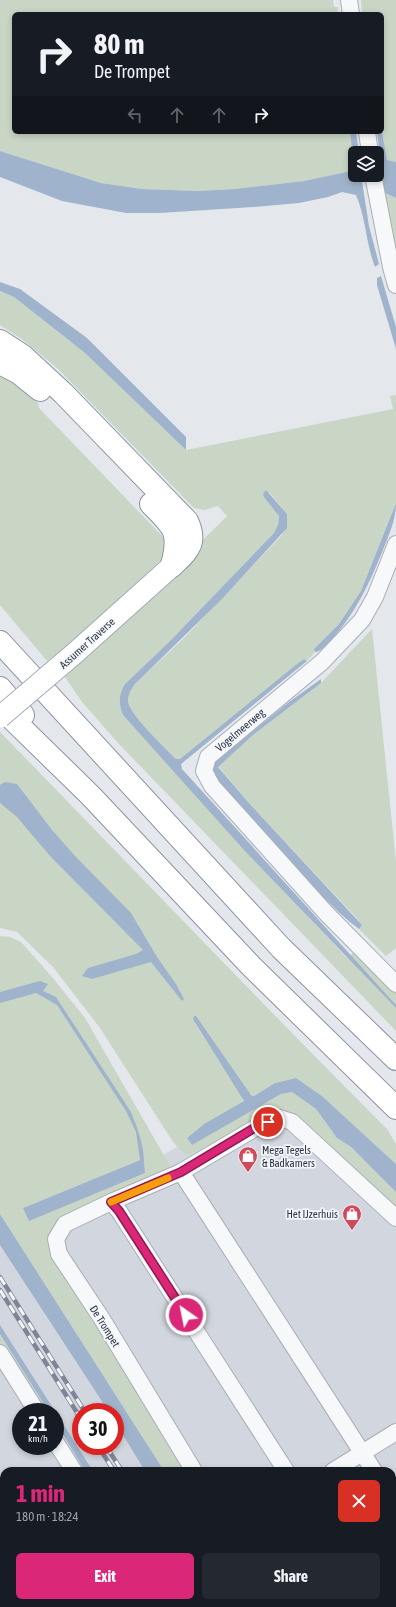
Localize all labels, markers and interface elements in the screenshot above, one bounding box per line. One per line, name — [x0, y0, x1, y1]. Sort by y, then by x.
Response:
icon: right — [28, 28, 80, 80]
text: 80 m — [94, 28, 144, 60]
text: De Trompet — [94, 61, 170, 82]
icon: left — [124, 104, 146, 126]
icon: ahead — [166, 104, 188, 126]
icon: ahead — [208, 104, 230, 126]
icon: right — [250, 104, 272, 126]
map controls — [348, 146, 384, 182]
button: layers — [348, 146, 384, 182]
street label: Assumer Traverse — [57, 615, 117, 671]
street label: Vogelmeerweg — [213, 706, 267, 754]
pin — [251, 1105, 285, 1139]
icon: arrive — [257, 1111, 279, 1133]
place label: Mega Tegels & Badkamers — [262, 1144, 315, 1169]
shop icon: Mega Tegels & Badkamers — [237, 1145, 259, 1173]
shop icon: Het IJzerhuis — [341, 1203, 363, 1231]
place label: Het IJzerhuis — [286, 1208, 338, 1220]
position arrow — [165, 1294, 207, 1336]
street label: De Trompet — [88, 1303, 122, 1349]
speed limit sign: 30 — [72, 1403, 124, 1455]
text: 21 — [29, 1412, 47, 1435]
text: km/h — [28, 1433, 48, 1444]
text: 1 min — [16, 1480, 65, 1507]
button: close — [338, 1480, 380, 1522]
text: 180 m · 18:24 — [16, 1509, 79, 1524]
button: Exit — [16, 1553, 194, 1599]
button: Share — [202, 1553, 380, 1599]

